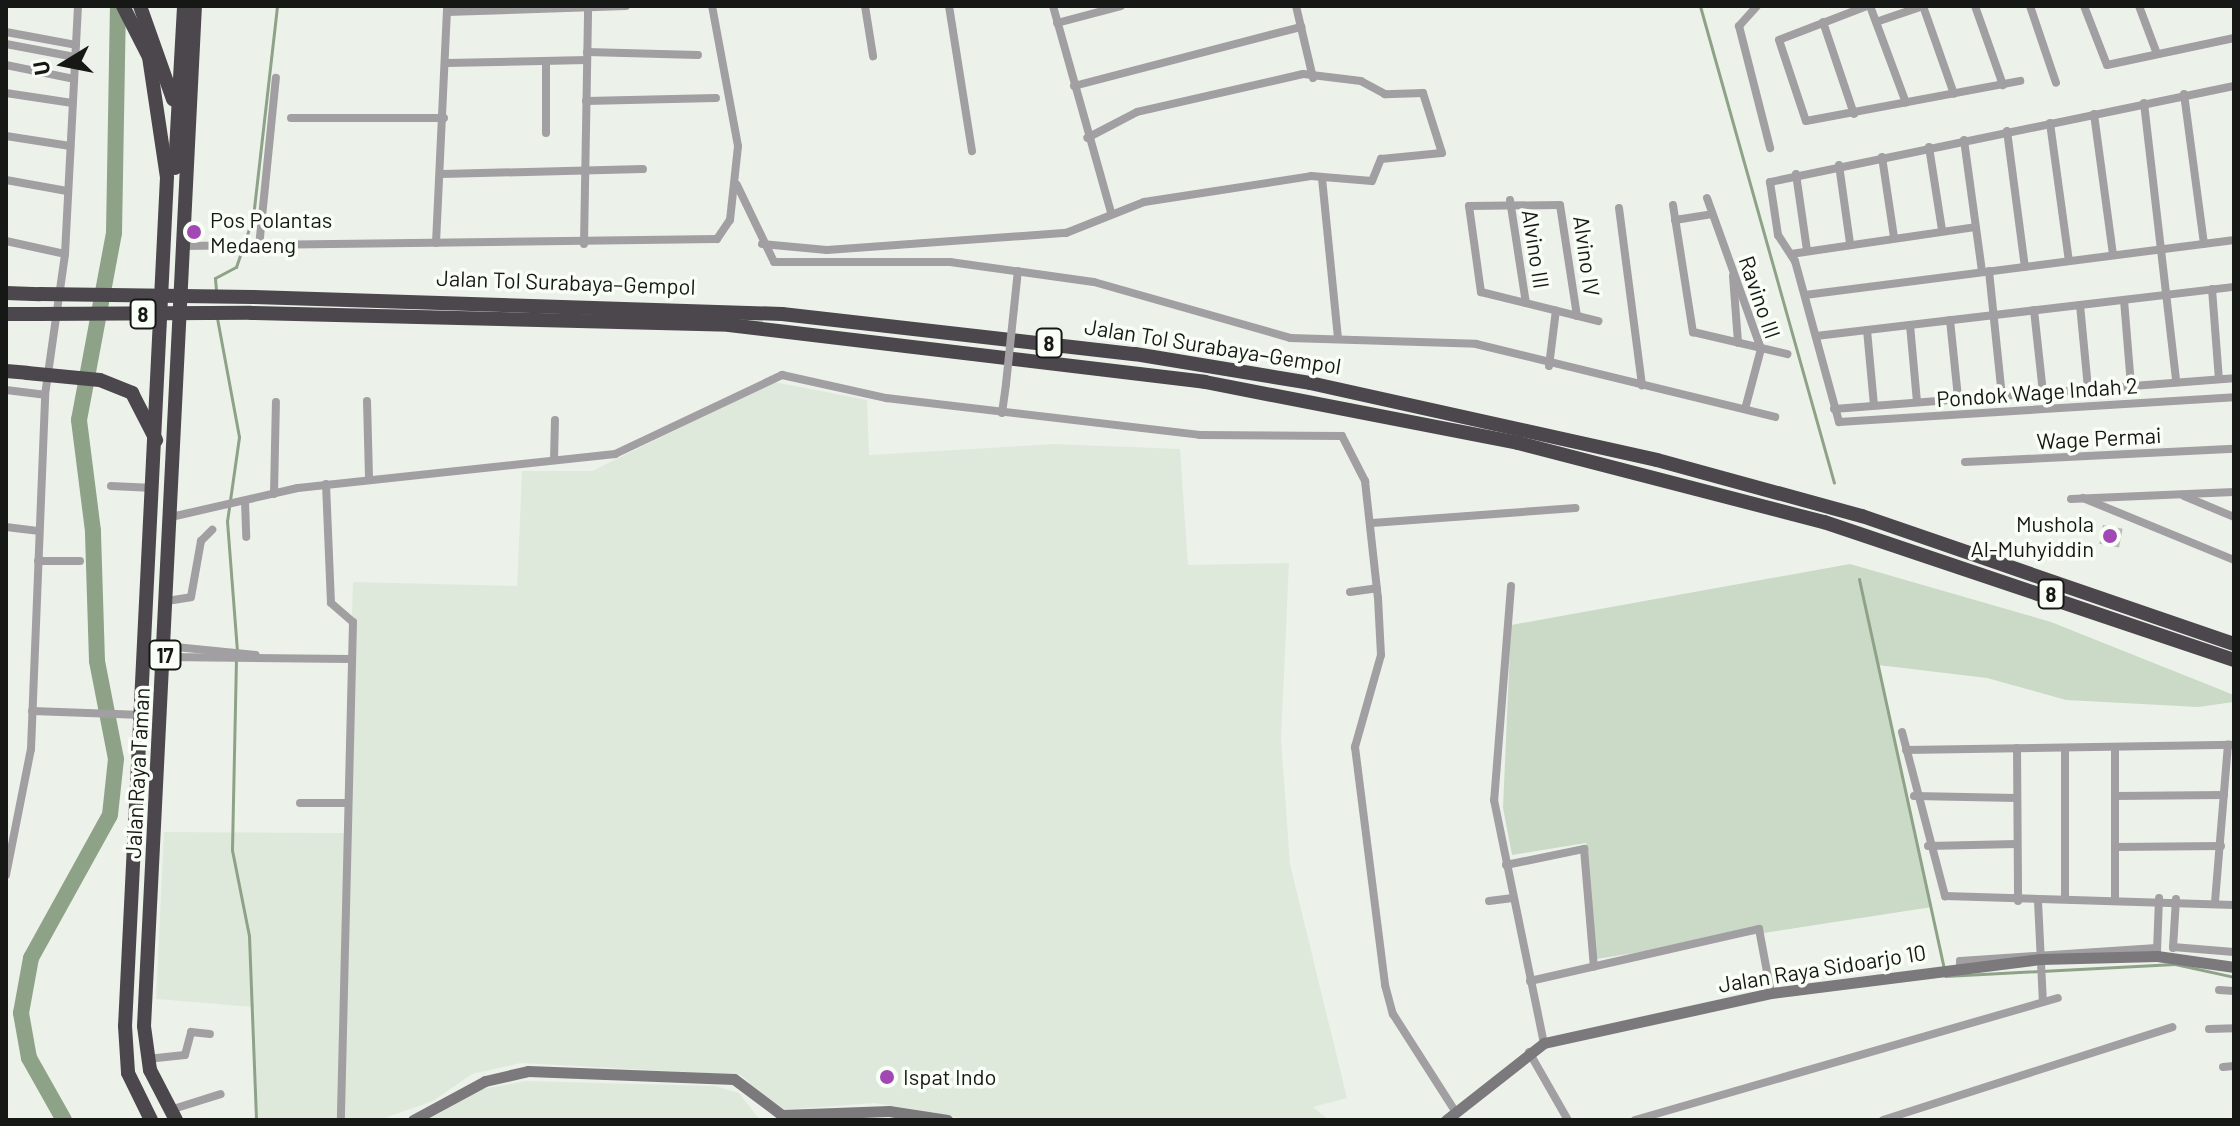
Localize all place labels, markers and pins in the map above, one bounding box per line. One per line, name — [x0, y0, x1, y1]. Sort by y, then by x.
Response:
place label: Pos Polantas Medaeng — [210, 206, 332, 258]
marker: Pos Polantas Medaeng — [185, 223, 203, 241]
place label: Mushola Al-Muhyiddin — [1970, 510, 2094, 562]
marker: Mushola Al-Muhyiddin — [2101, 527, 2119, 545]
place label: Ispat Indo — [903, 1064, 996, 1090]
marker: Ispat Indo — [878, 1068, 896, 1086]

